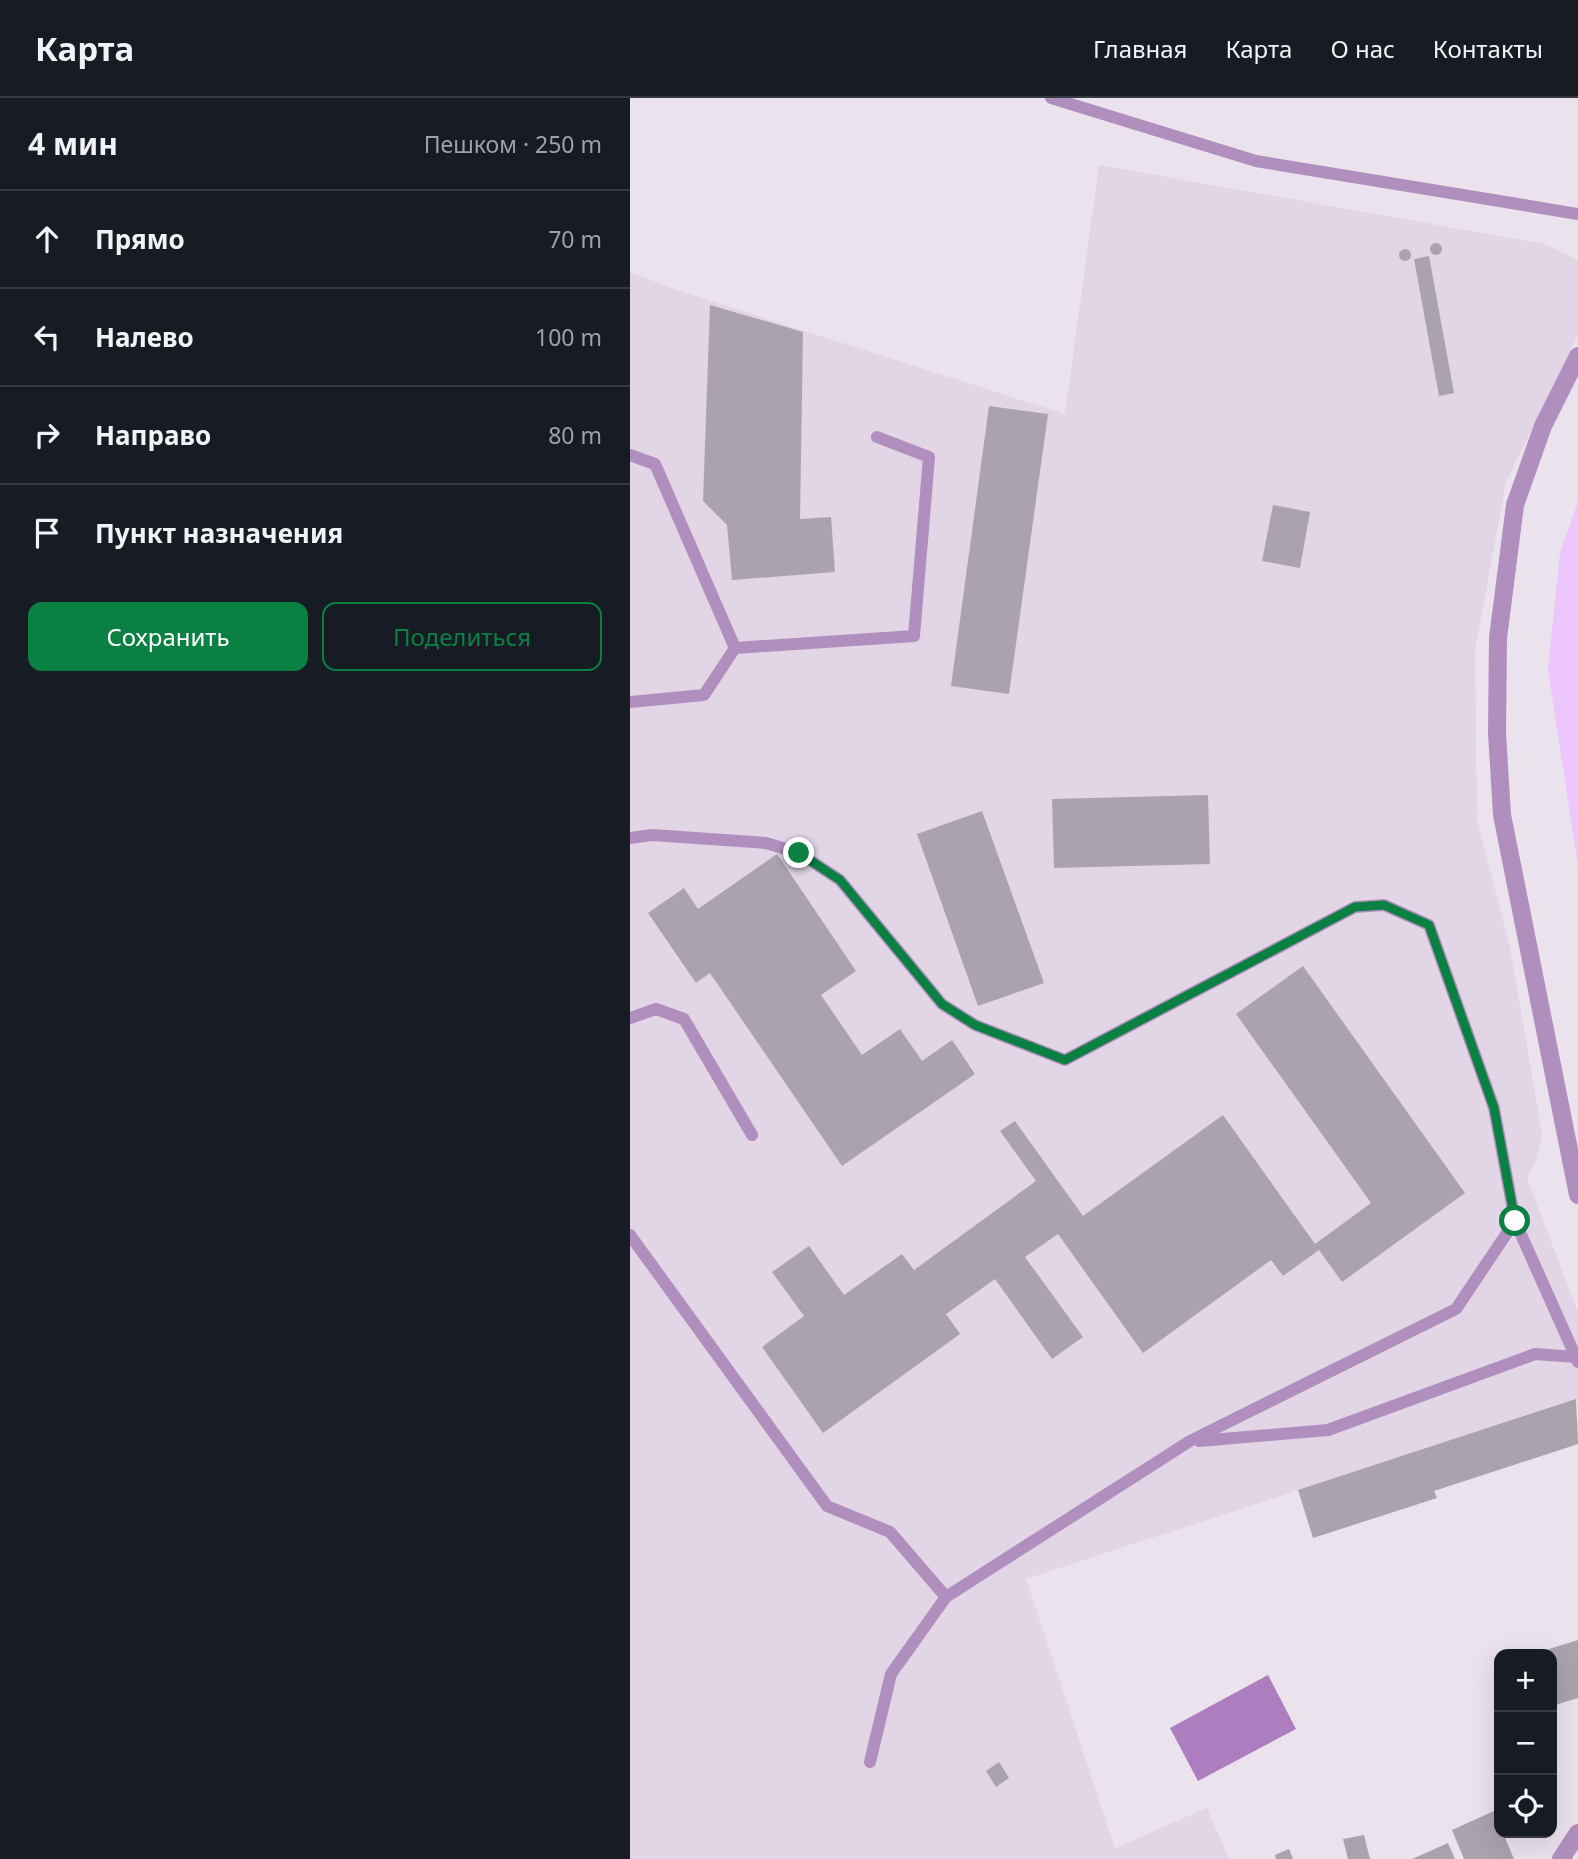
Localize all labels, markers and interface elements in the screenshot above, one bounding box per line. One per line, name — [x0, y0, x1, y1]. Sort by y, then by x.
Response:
text: Карта — [35, 26, 134, 71]
text: Главная — [1093, 32, 1187, 65]
text: Карта — [1225, 32, 1292, 65]
text: О нас — [1330, 32, 1395, 65]
text: Контакты — [1433, 32, 1543, 65]
text: 4 мин — [28, 123, 118, 164]
text: Пешком · 250 m — [424, 128, 602, 160]
icon: ahead — [28, 220, 66, 258]
text: Прямо — [95, 221, 185, 257]
text: 70 m — [548, 223, 602, 255]
icon: left — [28, 318, 66, 356]
text: Налево — [95, 319, 194, 355]
text: 100 m — [535, 321, 602, 353]
icon: right — [28, 416, 66, 454]
text: Направо — [95, 417, 211, 453]
text: 80 m — [548, 419, 602, 451]
icon: arrive — [28, 514, 66, 552]
text: Пункт назначения — [95, 515, 343, 551]
button: Сохранить — [28, 602, 308, 671]
button: Поделиться — [322, 602, 602, 671]
route end — [783, 837, 814, 868]
route start — [1499, 1205, 1530, 1236]
map controls — [1494, 1649, 1557, 1838]
button: + — [1494, 1649, 1557, 1712]
button: − — [1494, 1712, 1557, 1775]
button: locate — [1494, 1775, 1557, 1838]

